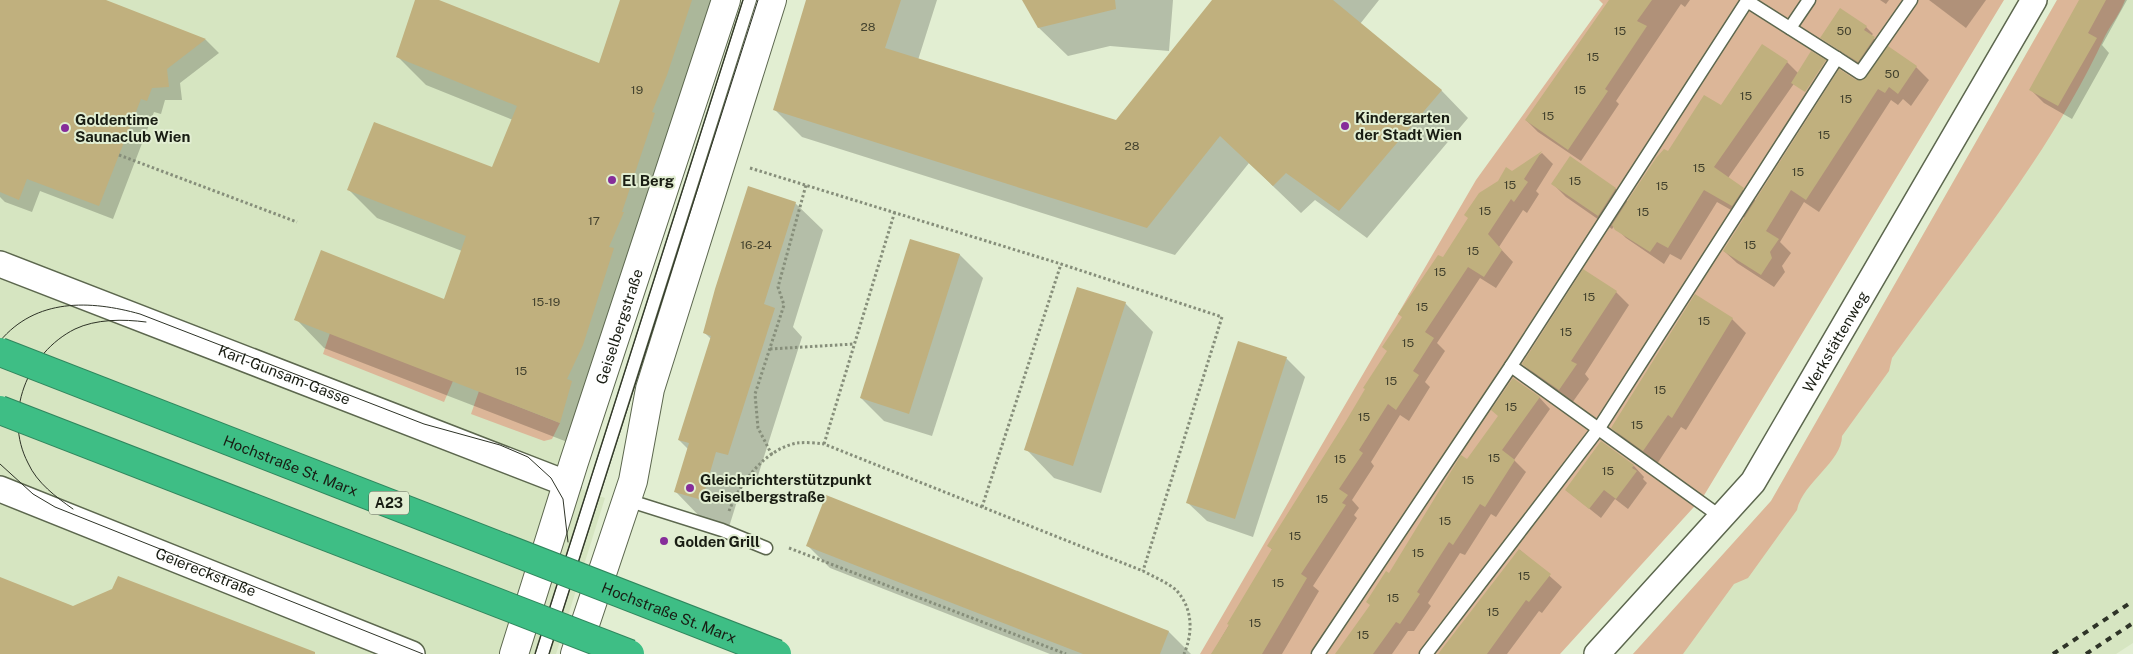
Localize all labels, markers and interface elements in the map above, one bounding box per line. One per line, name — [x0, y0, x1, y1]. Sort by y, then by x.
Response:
house number: 28 — [861, 20, 876, 34]
house number: 15 — [1614, 24, 1627, 38]
house number: 50 — [1836, 24, 1852, 38]
house number: 15 — [1587, 50, 1600, 64]
house number: 50 — [1884, 67, 1900, 81]
house number: 19 — [631, 83, 643, 97]
house number: 15 — [1574, 83, 1587, 97]
house number: 15 — [1740, 89, 1753, 103]
house number: 15 — [1840, 92, 1853, 106]
place label: Kindergarten der Stadt Wien — [1355, 109, 1462, 143]
house number: 15 — [1542, 109, 1555, 123]
place label: Goldentime Saunaclub Wien — [75, 111, 190, 145]
marker: Kindergarten der Stadt Wien — [1339, 120, 1351, 132]
marker: Goldentime Saunaclub Wien — [59, 122, 71, 134]
house number: 15 — [1818, 128, 1831, 142]
house number: 28 — [1125, 139, 1140, 153]
house number: 15 — [1693, 161, 1706, 175]
house number: 15 — [1792, 165, 1805, 179]
place label: El Berg — [622, 172, 675, 189]
marker: El Berg — [606, 174, 618, 186]
house number: 15 — [1569, 174, 1582, 188]
house number: 15 — [1504, 178, 1517, 192]
house number: 15 — [1656, 179, 1669, 193]
house number: 15 — [1479, 204, 1492, 218]
house number: 15 — [1637, 205, 1650, 219]
house number: 17 — [588, 214, 600, 228]
house number: 16-24 — [740, 238, 772, 252]
house number: 15 — [1744, 238, 1757, 252]
house number: 15 — [1467, 244, 1480, 258]
house number: 15 — [1434, 265, 1447, 279]
street label: Geiselbergstraße — [592, 266, 646, 386]
street label: Werkstättenweg — [1799, 288, 1871, 395]
house number: 15 — [1583, 290, 1596, 304]
house number: 15-19 — [532, 295, 560, 309]
house number: 15 — [1416, 300, 1429, 314]
house number: 15 — [1698, 314, 1711, 328]
house number: 15 — [1560, 325, 1573, 339]
house number: 15 — [1402, 336, 1415, 350]
street label: Karl-Gunsam-Gasse — [216, 341, 353, 407]
house number: 15 — [515, 364, 528, 378]
house number: 15 — [1385, 374, 1398, 388]
house number: 15 — [1654, 383, 1667, 397]
house number: 15 — [1505, 400, 1518, 414]
house number: 15 — [1358, 410, 1371, 424]
house number: 15 — [1631, 418, 1644, 432]
street label: Hochstraße St. Marx — [221, 431, 361, 499]
house number: 15 — [1488, 451, 1501, 465]
house number: 15 — [1334, 452, 1347, 466]
house number: 15 — [1602, 464, 1615, 478]
place label: Gleichrichterstützpunkt Geiselbergstraße — [700, 471, 872, 505]
house number: 15 — [1462, 473, 1475, 487]
marker: Gleichrichterstützpunkt Geiselbergstraße — [684, 482, 696, 494]
road number: A23 — [369, 492, 409, 514]
house number: 15 — [1316, 492, 1329, 506]
house number: 15 — [1439, 514, 1452, 528]
house number: 15 — [1289, 529, 1302, 543]
place label: Golden Grill — [674, 533, 760, 550]
marker: Golden Grill — [658, 535, 670, 547]
street label: Geiereckstraße — [153, 544, 259, 599]
house number: 15 — [1412, 546, 1425, 560]
house number: 15 — [1518, 569, 1531, 583]
house number: 15 — [1272, 576, 1285, 590]
street label: Hochstraße St. Marx — [599, 578, 739, 646]
house number: 15 — [1387, 591, 1400, 605]
house number: 15 — [1487, 605, 1500, 619]
house number: 15 — [1249, 616, 1262, 630]
house number: 15 — [1357, 628, 1370, 642]

